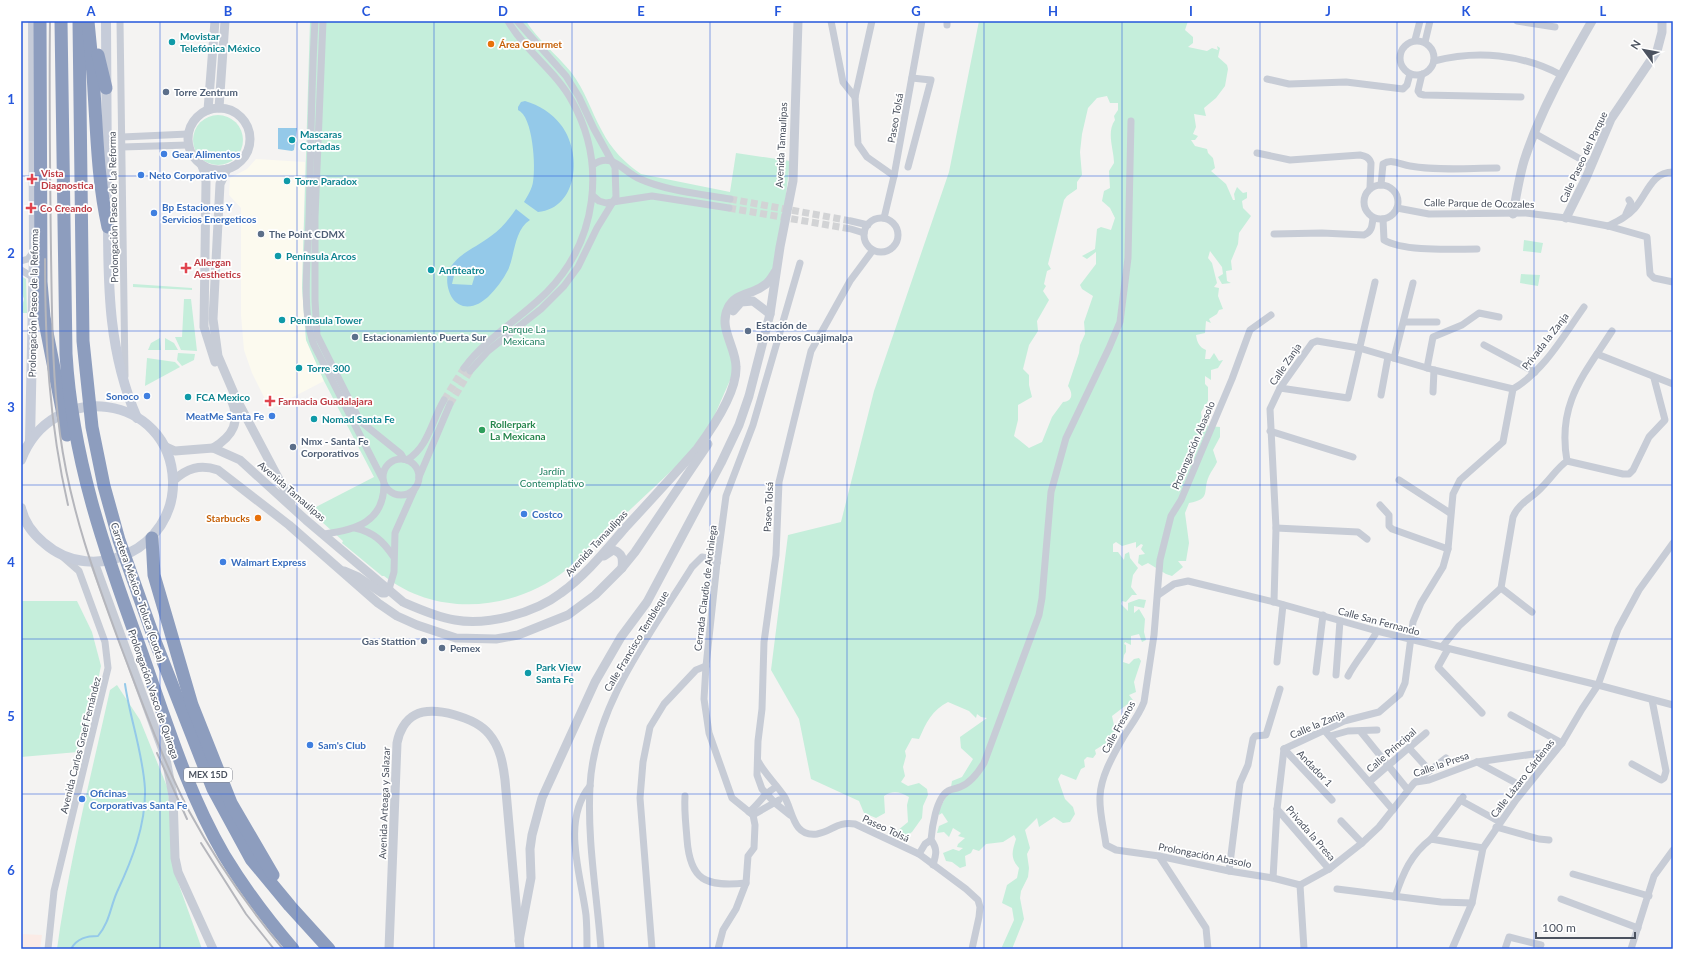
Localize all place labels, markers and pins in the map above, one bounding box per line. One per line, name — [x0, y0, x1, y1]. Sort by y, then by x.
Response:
place label: Movistar Telefónica México — [180, 30, 261, 54]
marker: Movistar Telefónica México — [167, 37, 177, 47]
place label: Área Gourmet — [498, 38, 562, 50]
marker: Área Gourmet — [486, 39, 496, 49]
place label: Torre Zentrum — [174, 86, 238, 98]
marker: Torre Zentrum — [161, 87, 171, 97]
place label: Mascaras Cortadas — [300, 128, 342, 152]
marker: Mascaras Cortadas — [287, 135, 297, 145]
place label: Gear Alimentos — [172, 148, 241, 160]
marker: Gear Alimentos — [159, 149, 169, 159]
place label: Vista Diagnostica — [40, 167, 94, 191]
place label: Neto Corporativo — [149, 169, 227, 181]
marker: Neto Corporativo — [136, 170, 146, 180]
marker: Vista Diagnostica — [26, 173, 38, 185]
place label: Torre Paradox — [295, 175, 358, 187]
marker: Torre Paradox — [282, 176, 292, 186]
place label: Bp Estaciones Y Servicios Energeticos — [162, 201, 257, 225]
marker: Co Creando — [25, 202, 37, 214]
place label: Co Creando — [40, 202, 93, 214]
marker: Bp Estaciones Y Servicios Energeticos — [149, 208, 159, 218]
place label: The Point CDMX — [269, 228, 345, 240]
marker: The Point CDMX — [256, 229, 266, 239]
place label: Península Arcos — [286, 250, 357, 262]
marker: Península Arcos — [273, 251, 283, 261]
place label: Allergan Aesthetics — [193, 256, 241, 280]
marker: Allergan Aesthetics — [181, 263, 191, 273]
place label: Anfiteatro — [438, 264, 485, 276]
marker: Anfiteatro — [426, 265, 436, 275]
place label: Península Tower — [290, 314, 363, 326]
marker: Península Tower — [277, 315, 287, 325]
place label: Estación de Bomberos Cuajimalpa — [756, 319, 853, 343]
marker: Estación de Bomberos Cuajimalpa — [743, 326, 753, 336]
place label: Estacionamiento Puerta Sur — [363, 331, 487, 343]
marker: Estacionamiento Puerta Sur — [350, 332, 360, 342]
place label: Torre 300 — [307, 362, 350, 374]
marker: Torre 300 — [294, 363, 304, 373]
place label: Sonoco — [106, 390, 139, 402]
marker: Sonoco — [142, 391, 152, 401]
place label: FCA Mexico — [196, 391, 250, 403]
marker: FCA Mexico — [183, 392, 193, 402]
place label: Farmacia Guadalajara — [278, 395, 373, 407]
marker: Farmacia Guadalajara — [265, 396, 275, 406]
place label: MeatMe Santa Fe — [186, 410, 265, 422]
marker: MeatMe Santa Fe — [267, 411, 277, 421]
place label: Nomad Santa Fe — [322, 413, 395, 425]
marker: Nomad Santa Fe — [309, 414, 319, 424]
place label: Rollerpark La Mexicana — [490, 418, 546, 442]
marker: Rollerpark La Mexicana — [477, 425, 487, 435]
place label: Nmx - Santa Fe Corporativos — [301, 435, 369, 459]
marker: Nmx - Santa Fe Corporativos — [288, 442, 298, 452]
place label: Costco — [532, 508, 563, 520]
marker: Costco — [519, 509, 529, 519]
place label: Starbucks — [206, 512, 251, 524]
marker: Starbucks — [253, 513, 263, 523]
place label: Walmart Express — [231, 556, 307, 568]
marker: Walmart Express — [218, 557, 228, 567]
place label: Gas Stattion — [362, 635, 416, 647]
marker: Gas Stattion — [419, 636, 429, 646]
place label: Pemex — [450, 642, 481, 654]
marker: Pemex — [437, 643, 447, 653]
place label: Park View Santa Fe — [536, 661, 581, 685]
marker: Park View Santa Fe — [523, 668, 533, 678]
place label: Sam's Club — [318, 739, 366, 751]
marker: Sam's Club — [305, 740, 315, 750]
place label: Oficinas Corporativas Santa Fe — [90, 787, 188, 811]
marker: Oficinas Corporativas Santa Fe — [77, 794, 87, 804]

